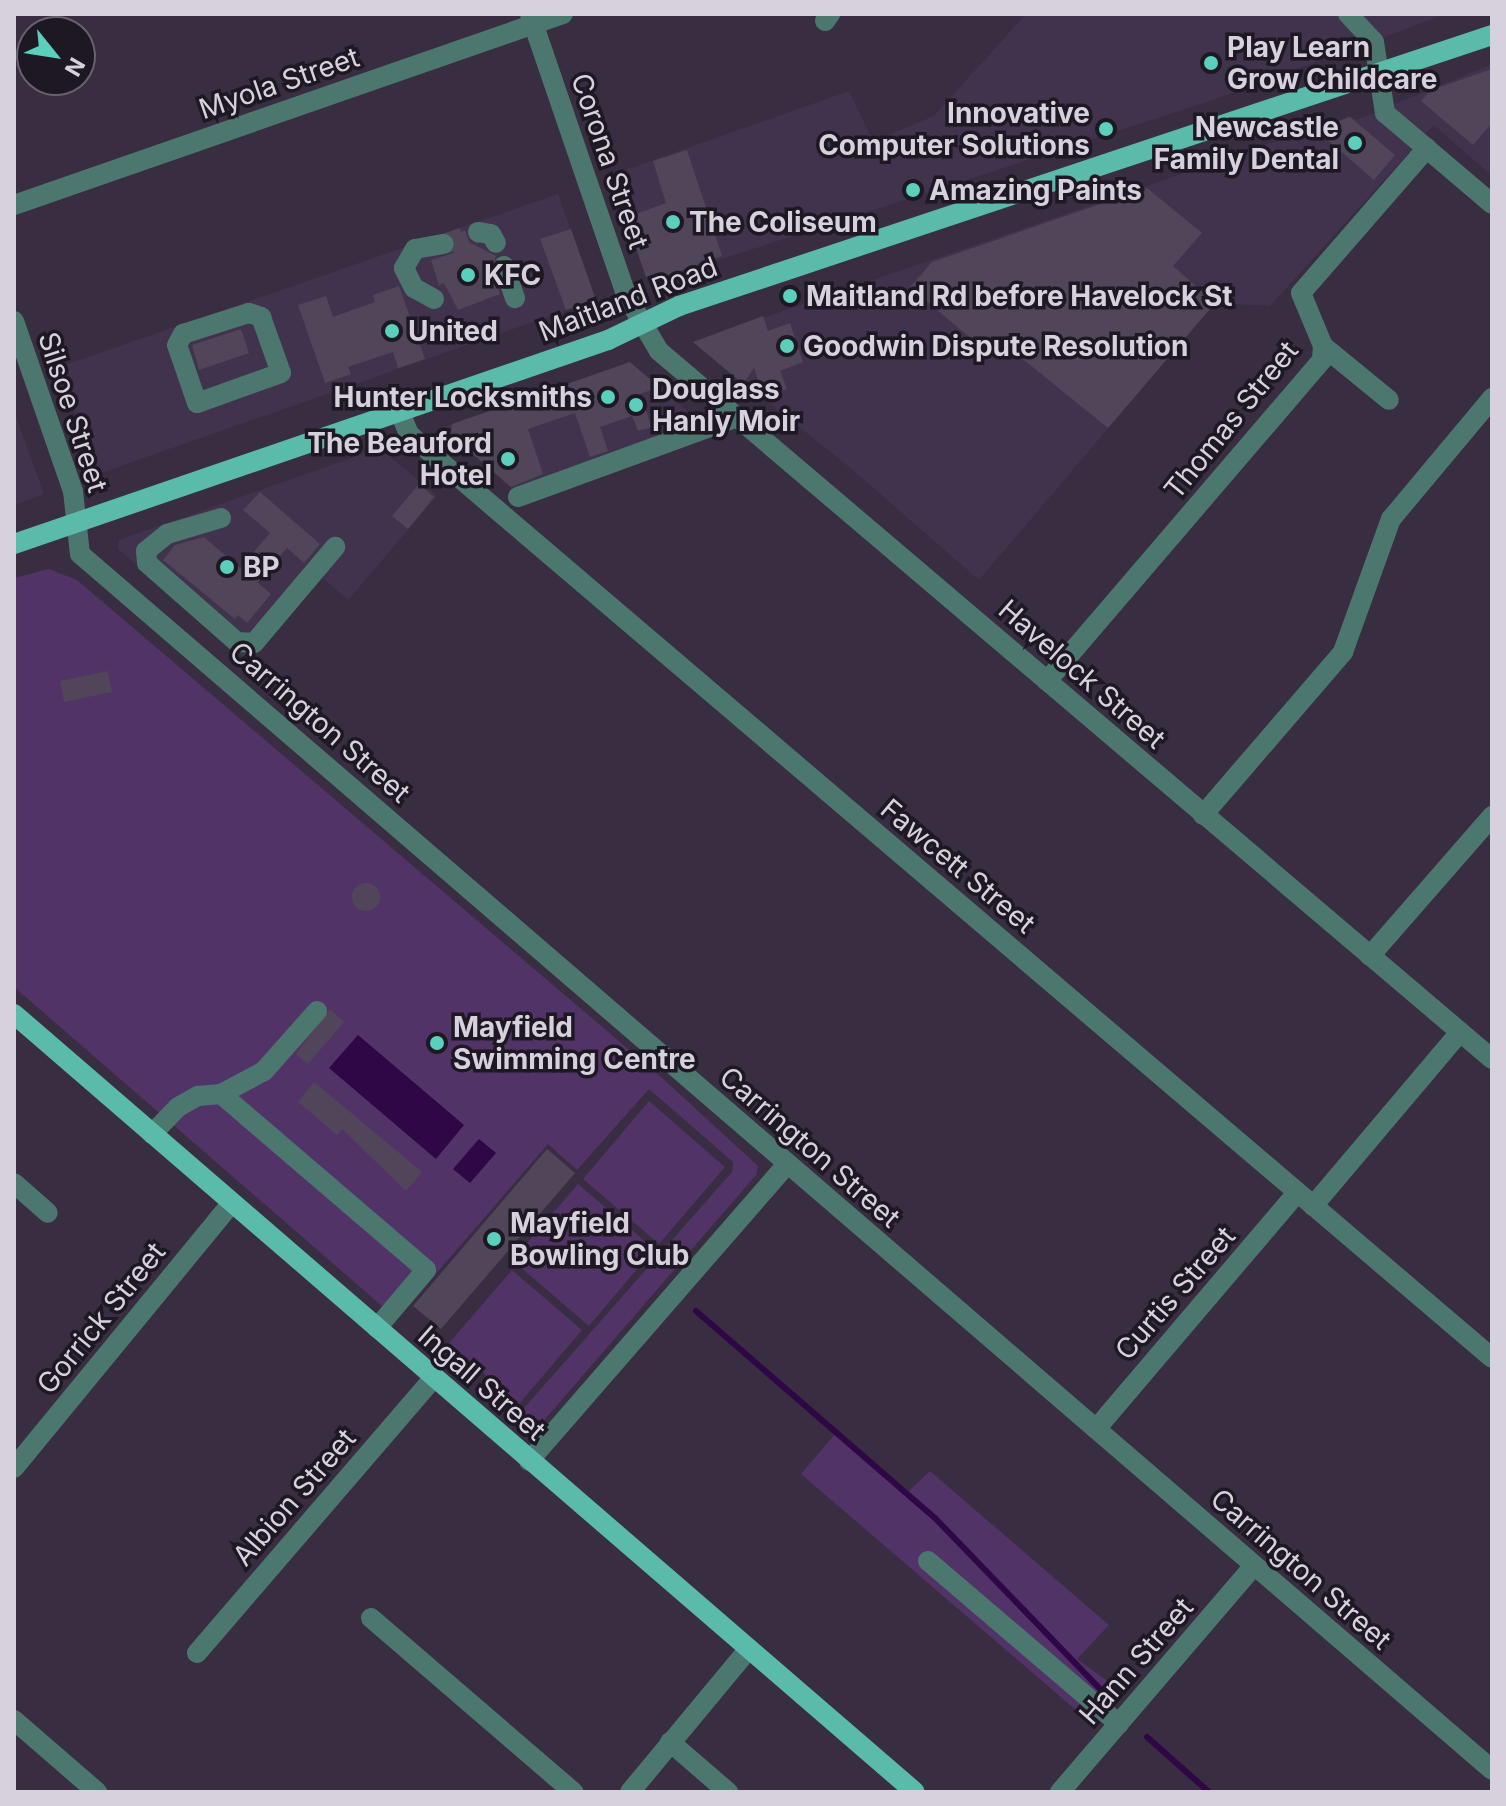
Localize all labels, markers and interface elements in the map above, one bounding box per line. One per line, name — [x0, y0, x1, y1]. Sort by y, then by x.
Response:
north arrow — [16, 16, 96, 96]
place label: Play Learn Grow Childcare — [1227, 30, 1437, 96]
street label: Myola Street — [195, 40, 363, 126]
text: N — [60, 53, 91, 81]
marker: Play Learn Grow Childcare — [1202, 54, 1220, 72]
street label: Corona Street — [564, 69, 656, 253]
place label: Innovative Computer Solutions — [818, 96, 1090, 162]
place label: Newcastle Family Dental — [1154, 110, 1339, 176]
marker: Innovative Computer Solutions — [1097, 120, 1115, 138]
marker: Newcastle Family Dental — [1346, 134, 1364, 152]
place label: Amazing Paints — [929, 173, 1142, 207]
marker: Amazing Paints — [904, 181, 922, 199]
place label: The Coliseum — [689, 205, 877, 239]
marker: The Coliseum — [664, 213, 682, 231]
street label: Maitland Road — [534, 250, 722, 348]
place label: KFC — [484, 258, 541, 292]
marker: KFC — [459, 266, 477, 284]
place label: Maitland Rd before Havelock St — [806, 279, 1233, 313]
marker: Maitland Rd before Havelock St — [781, 287, 799, 305]
place label: United — [408, 314, 498, 348]
marker: United — [383, 322, 401, 340]
street label: Silsoe Street — [31, 328, 115, 496]
place label: Goodwin Dispute Resolution — [803, 329, 1188, 363]
street label: Thomas Street — [1157, 334, 1305, 506]
marker: Goodwin Dispute Resolution — [778, 337, 796, 355]
place label: Douglass Hanly Moir — [652, 372, 800, 438]
place label: Hunter Locksmiths — [334, 380, 592, 414]
marker: Hunter Locksmiths — [599, 388, 617, 406]
marker: Douglass Hanly Moir — [627, 396, 645, 414]
place label: The Beauford Hotel — [307, 426, 492, 492]
marker: The Beauford Hotel — [499, 450, 517, 468]
place label: BP — [243, 550, 280, 584]
marker: BP — [218, 558, 236, 576]
street label: Havelock Street — [992, 593, 1172, 755]
street label: Carrington Street — [223, 635, 417, 809]
street label: Fawcett Street — [874, 792, 1042, 940]
place label: Mayfield Swimming Centre — [453, 1010, 696, 1076]
marker: Mayfield Swimming Centre — [428, 1034, 446, 1052]
street label: Carrington Street — [713, 1060, 907, 1234]
place label: Mayfield Bowling Club — [510, 1206, 689, 1272]
street label: Curtis Street — [1108, 1219, 1242, 1367]
marker: Mayfield Bowling Club — [485, 1230, 503, 1248]
street label: Gorrick Street — [30, 1236, 172, 1400]
street label: Ingall Street — [412, 1319, 552, 1447]
street label: Albion Street — [225, 1422, 363, 1572]
street label: Carrington Street — [1204, 1482, 1398, 1656]
street label: Hann Street — [1072, 1591, 1200, 1731]

